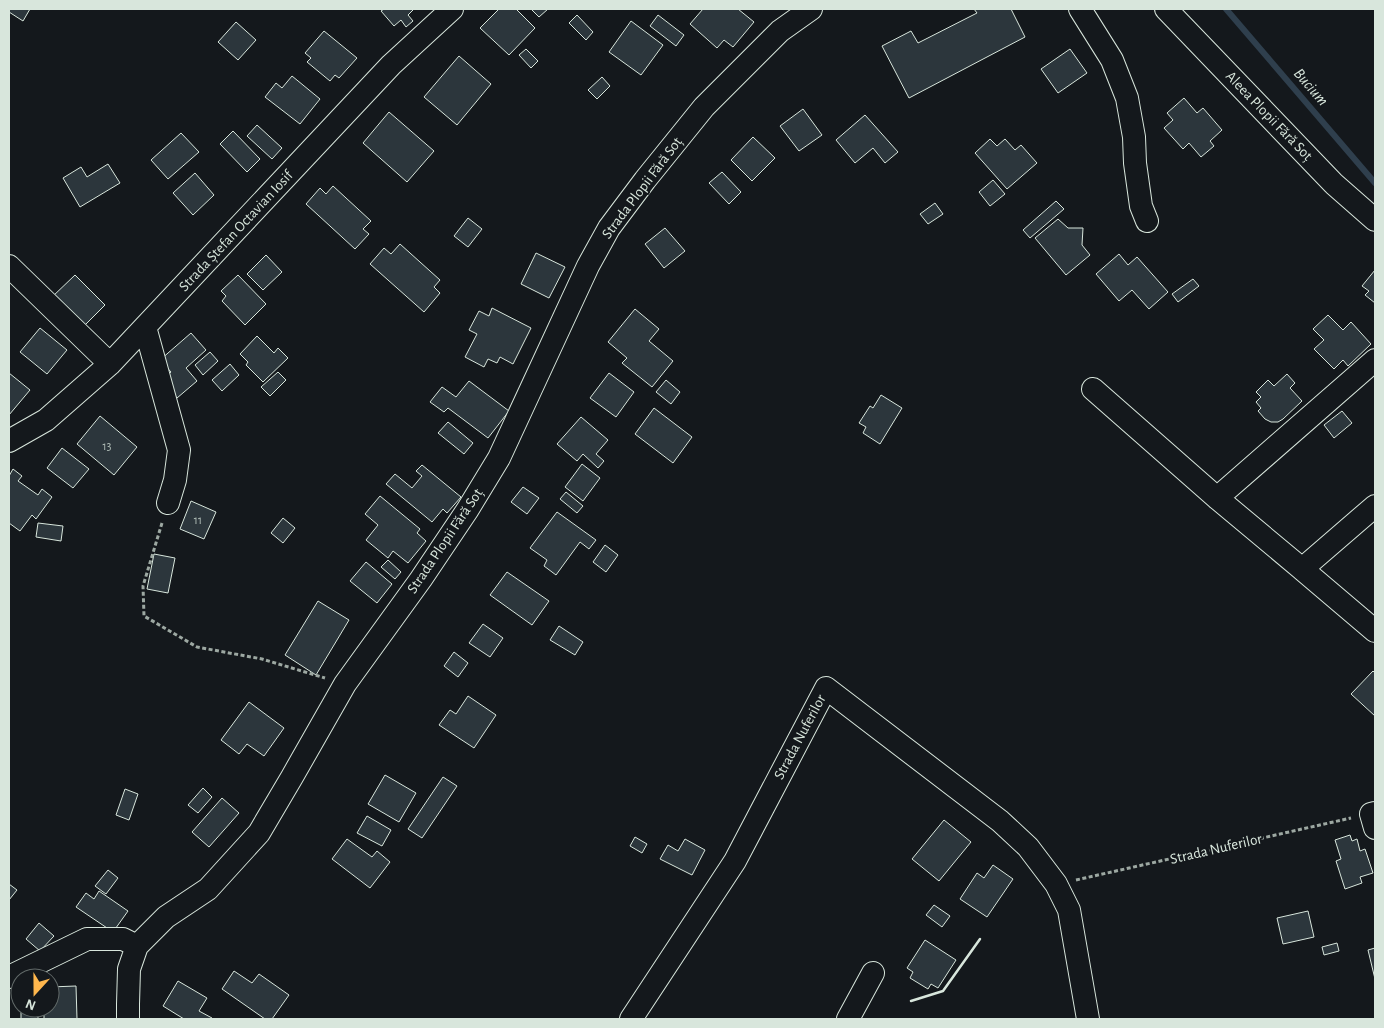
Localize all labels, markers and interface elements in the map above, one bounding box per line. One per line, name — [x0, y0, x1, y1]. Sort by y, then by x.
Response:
water label: Bucium — [1291, 65, 1331, 109]
street label: Aleea Plopii Fără Soț — [1222, 68, 1315, 164]
street label: Strada Plopii Fără Soț — [599, 134, 686, 242]
street label: Strada Ștefan Octavian Iosif — [176, 167, 297, 295]
house number: 13 — [102, 440, 112, 452]
street label: Strada Plopii Fără Soț — [404, 486, 486, 597]
house number: 11 — [194, 514, 202, 526]
street label: Strada Nuferilor — [771, 692, 829, 782]
street label: Strada Nuferilor — [1169, 831, 1263, 867]
north arrow — [10, 968, 60, 1018]
text: N — [24, 996, 38, 1012]

